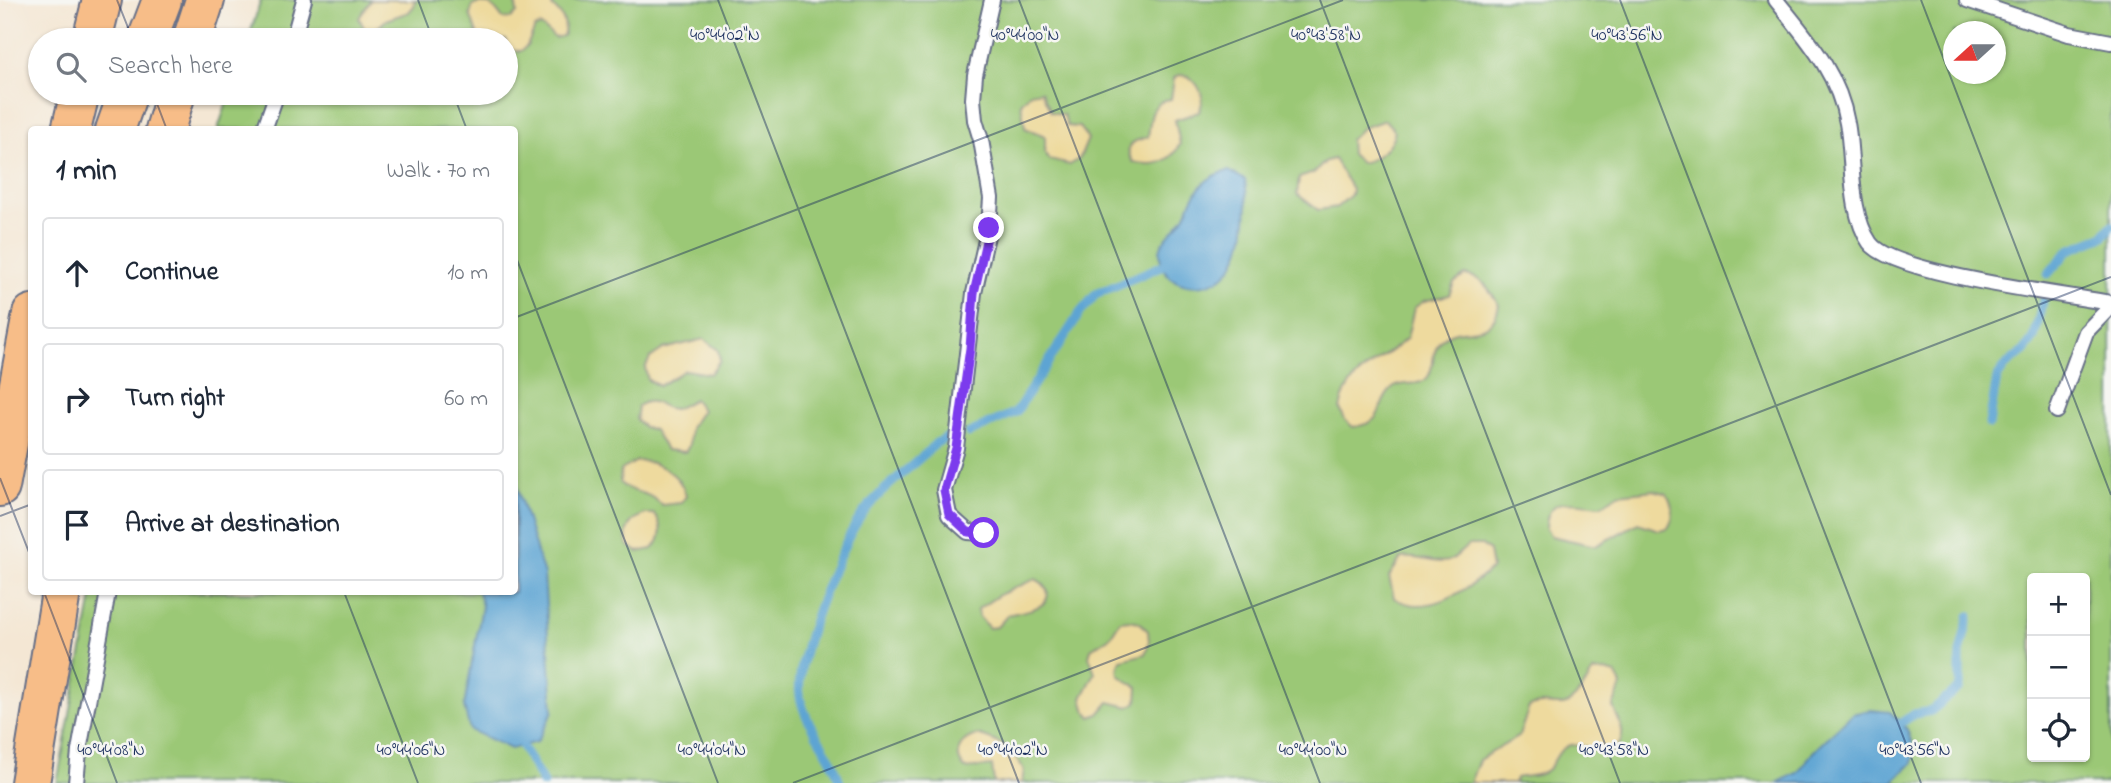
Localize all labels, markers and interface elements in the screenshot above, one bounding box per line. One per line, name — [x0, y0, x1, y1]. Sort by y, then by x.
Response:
north arrow — [1943, 21, 2006, 84]
text: 40°44'02"N — [690, 23, 760, 49]
text: 40°44'00"N — [991, 23, 1059, 49]
text: 40°43'58"N — [1291, 23, 1361, 49]
text: 40°43'56"N — [1591, 23, 1663, 49]
search box — [28, 28, 518, 105]
icon: search — [52, 48, 90, 86]
text: Search here — [108, 48, 233, 86]
text: 1 min — [56, 150, 117, 194]
text: Walk · 70 m — [386, 155, 490, 188]
route end — [973, 212, 1004, 243]
icon: ahead — [58, 254, 96, 292]
text: Continue — [125, 254, 218, 292]
text: 10 m — [447, 257, 488, 290]
icon: right — [58, 380, 96, 418]
text: Turn right — [125, 380, 225, 418]
text: 60 m — [444, 383, 488, 416]
icon: arrive — [58, 506, 96, 544]
text: Arrive at destination — [125, 506, 340, 544]
route start — [968, 517, 999, 548]
map controls — [2027, 573, 2090, 762]
button: + — [2027, 573, 2090, 636]
button: − — [2027, 636, 2090, 699]
button: locate — [2027, 699, 2090, 762]
text: 40°44'08"N — [77, 738, 145, 764]
text: 40°44'06"N — [377, 738, 445, 764]
text: 40°44'04"N — [678, 738, 746, 764]
text: 40°44'02"N — [978, 738, 1048, 764]
text: 40°44'00"N — [1279, 738, 1347, 764]
text: 40°43'58"N — [1579, 738, 1649, 764]
text: 40°43'56"N — [1879, 738, 1951, 764]

